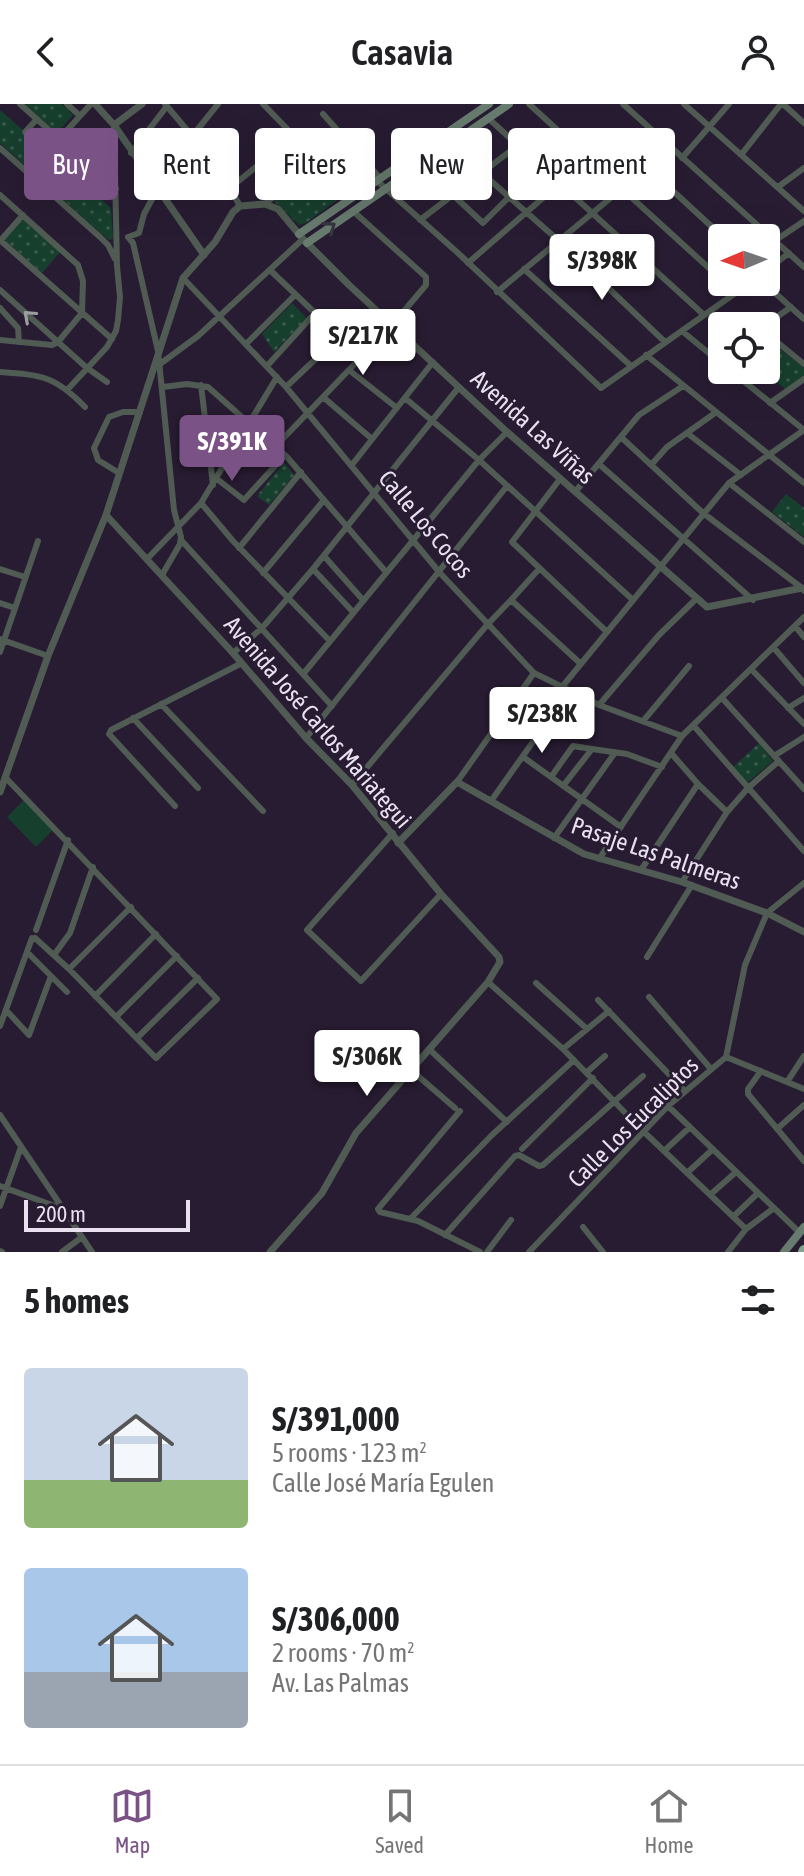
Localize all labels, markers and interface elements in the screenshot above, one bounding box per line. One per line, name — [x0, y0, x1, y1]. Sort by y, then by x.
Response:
icon: back — [24, 30, 68, 74]
icon: person — [736, 30, 780, 74]
text: Casavia — [351, 31, 453, 73]
chip: Buy — [24, 128, 118, 200]
chip: Rent — [134, 128, 239, 200]
chip: Filters — [255, 128, 375, 200]
chip: New — [391, 128, 492, 200]
chip: Apartment — [508, 128, 675, 200]
one-way arrow — [321, 222, 336, 237]
north arrow — [708, 224, 780, 296]
map controls — [708, 224, 780, 384]
pin: S/398K — [537, 234, 667, 302]
text: S/398K — [567, 245, 637, 275]
pin: S/217K — [298, 309, 428, 377]
one-way arrow — [24, 311, 38, 325]
button: locate — [708, 312, 780, 384]
text: S/217K — [328, 320, 398, 350]
street label: Avenida Las Viñas — [466, 365, 600, 489]
pin: S/391K — [167, 415, 297, 483]
text: S/391K — [197, 426, 267, 456]
street label: Calle Los Cocos — [373, 465, 479, 583]
street label: Avenida José Carlos Mariategui — [219, 611, 417, 833]
pin: S/238K — [477, 687, 607, 755]
text: S/238K — [507, 698, 577, 728]
street label: Pasaje Las Palmeras — [568, 811, 744, 895]
pin: S/306K — [302, 1030, 432, 1098]
text: S/306K — [332, 1041, 402, 1071]
street label: Calle Los Eucaliptos — [562, 1051, 704, 1193]
scale bar — [24, 1196, 190, 1232]
text: 200 m — [36, 1201, 86, 1227]
icon: filters — [736, 1278, 780, 1322]
text: 5 homes — [24, 1281, 129, 1320]
text: S/391,000 — [272, 1399, 400, 1438]
icon: home — [88, 1400, 184, 1496]
text: 5 rooms · 123 m² — [272, 1438, 427, 1468]
text: Calle José María Egulen — [272, 1468, 494, 1498]
text: S/306,000 — [272, 1599, 400, 1638]
icon: home — [88, 1600, 184, 1696]
text: 2 rooms · 70 m² — [272, 1638, 414, 1668]
text: Av. Las Palmas — [272, 1668, 409, 1698]
tab: Map — [110, 1784, 154, 1858]
tab: Saved — [375, 1784, 424, 1858]
tab: Home — [645, 1784, 694, 1858]

